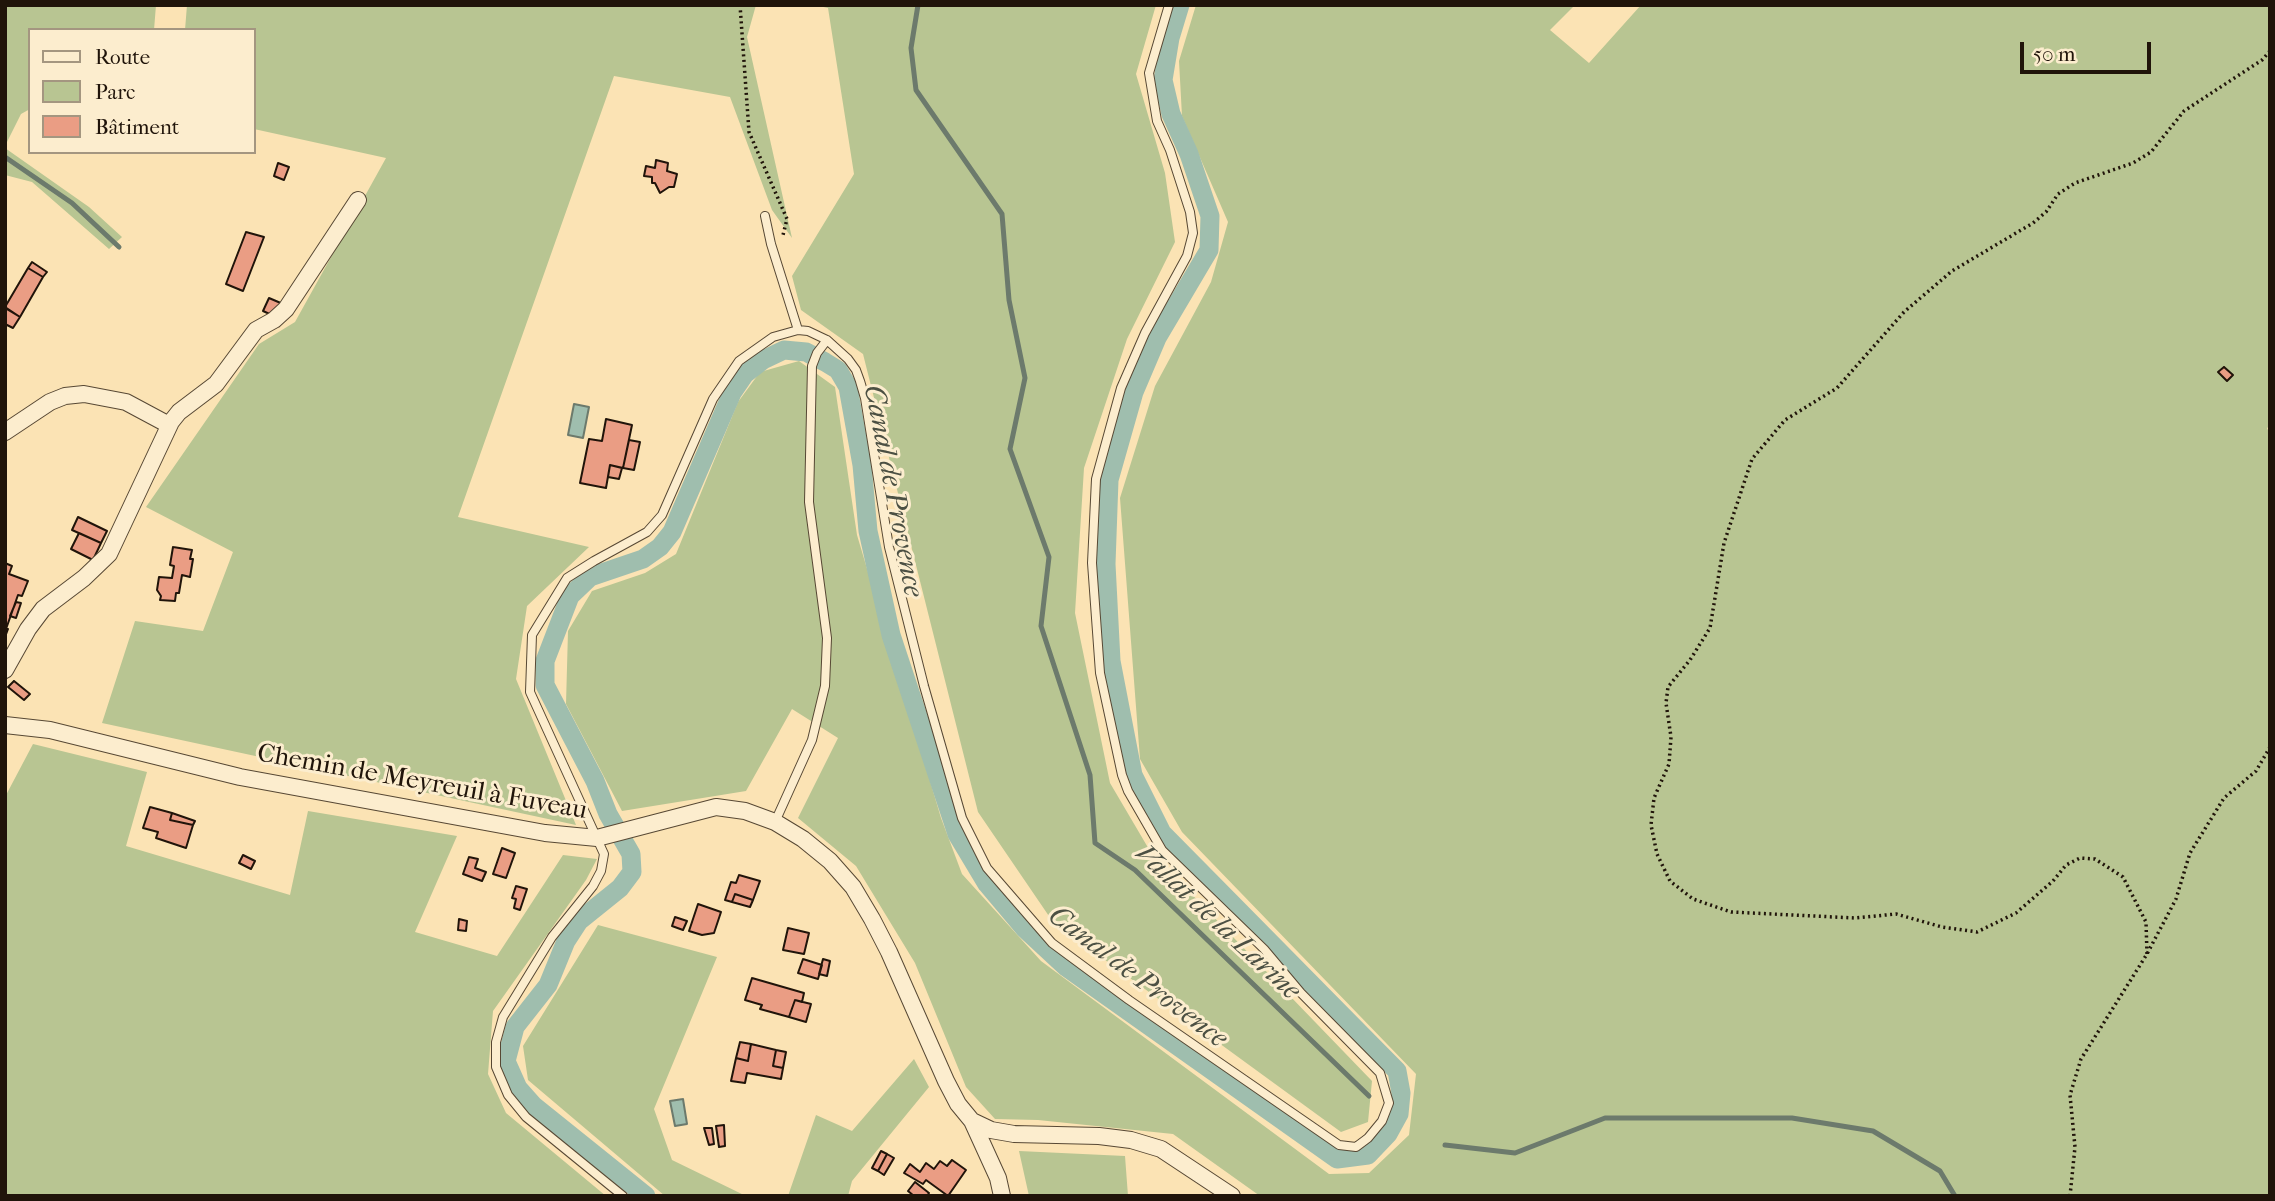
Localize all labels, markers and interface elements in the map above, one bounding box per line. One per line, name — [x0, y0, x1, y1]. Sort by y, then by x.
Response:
legend — [28, 28, 256, 154]
scale bar — [2023, 28, 2154, 72]
text: 50 m — [2033, 42, 2076, 66]
text: Route — [95, 45, 150, 69]
text: Parc — [95, 80, 135, 104]
text: Bâtiment — [95, 115, 179, 139]
water label: Canal de Provence — [855, 382, 929, 600]
street label: Chemin de Meyreuil à Fuveau — [255, 739, 589, 827]
water label: Vallat de la Larine — [1128, 838, 1306, 1008]
water label: Canal de Provence — [1041, 900, 1233, 1056]

